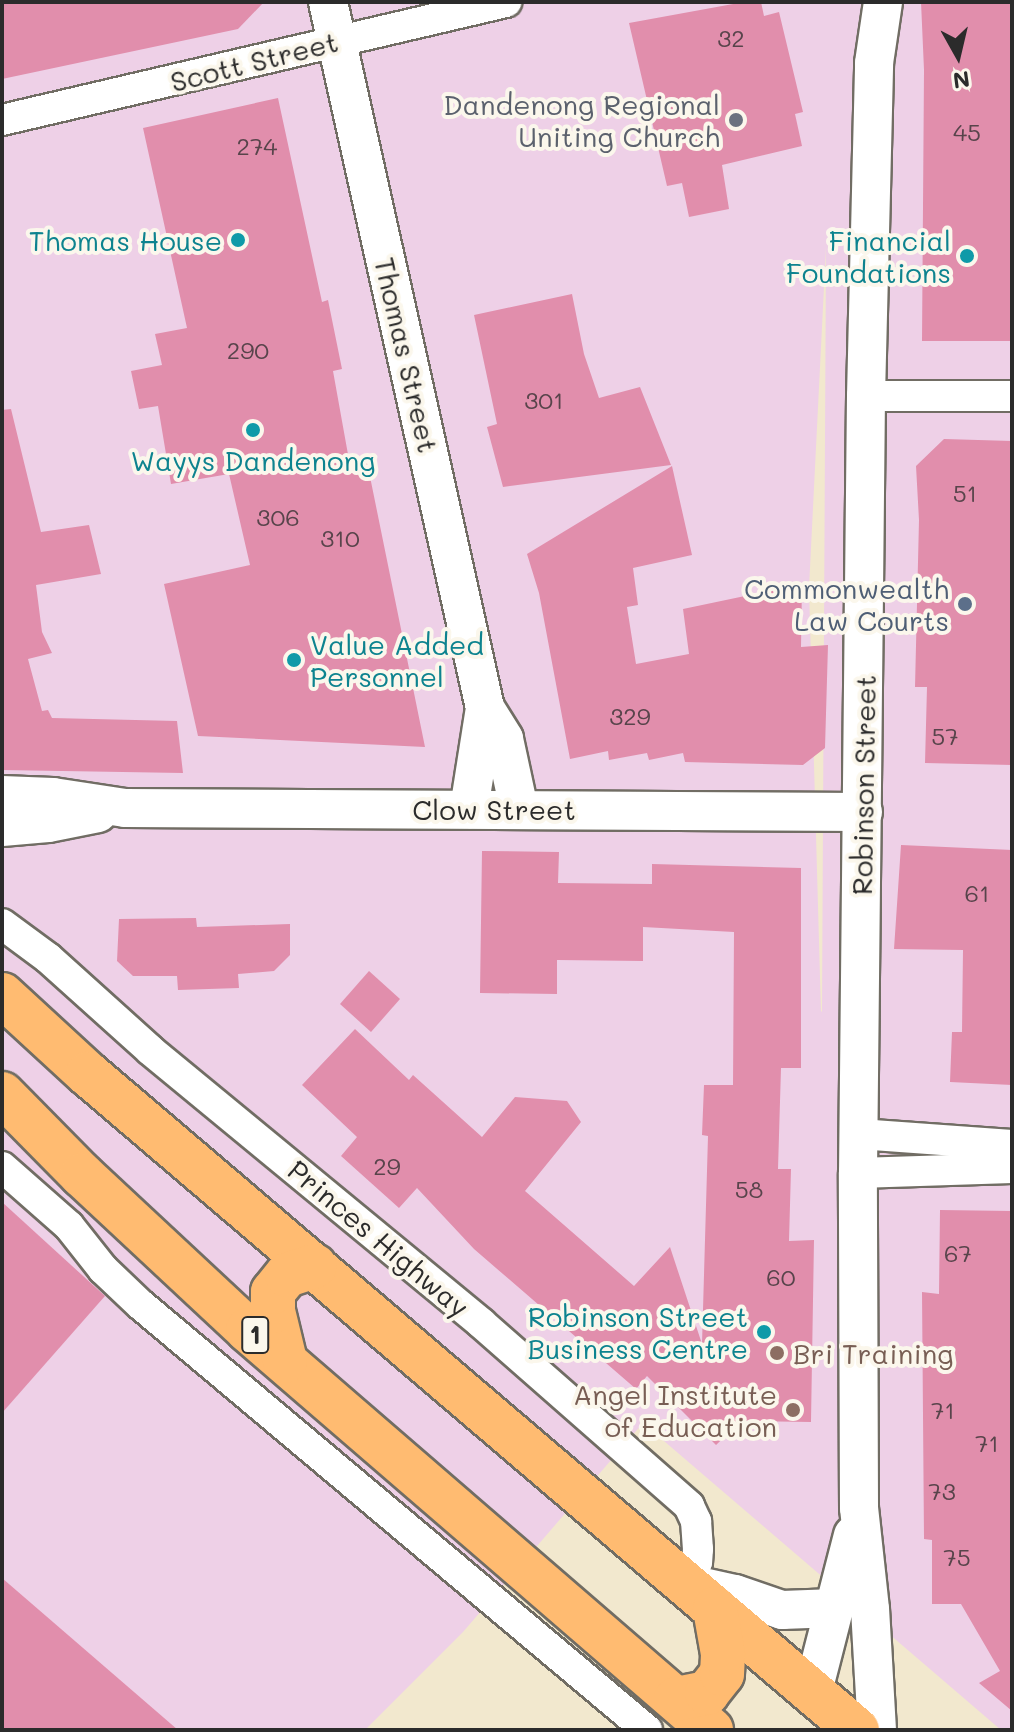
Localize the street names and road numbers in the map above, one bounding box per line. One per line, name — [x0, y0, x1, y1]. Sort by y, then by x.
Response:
street label: Scott Street — [167, 24, 341, 98]
street label: Thomas Street — [368, 254, 446, 456]
street label: Robinson Street — [844, 675, 882, 895]
street label: Clow Street — [412, 792, 576, 826]
street label: Princes Highway — [282, 1153, 476, 1323]
road number: 1 — [241, 1313, 269, 1357]

